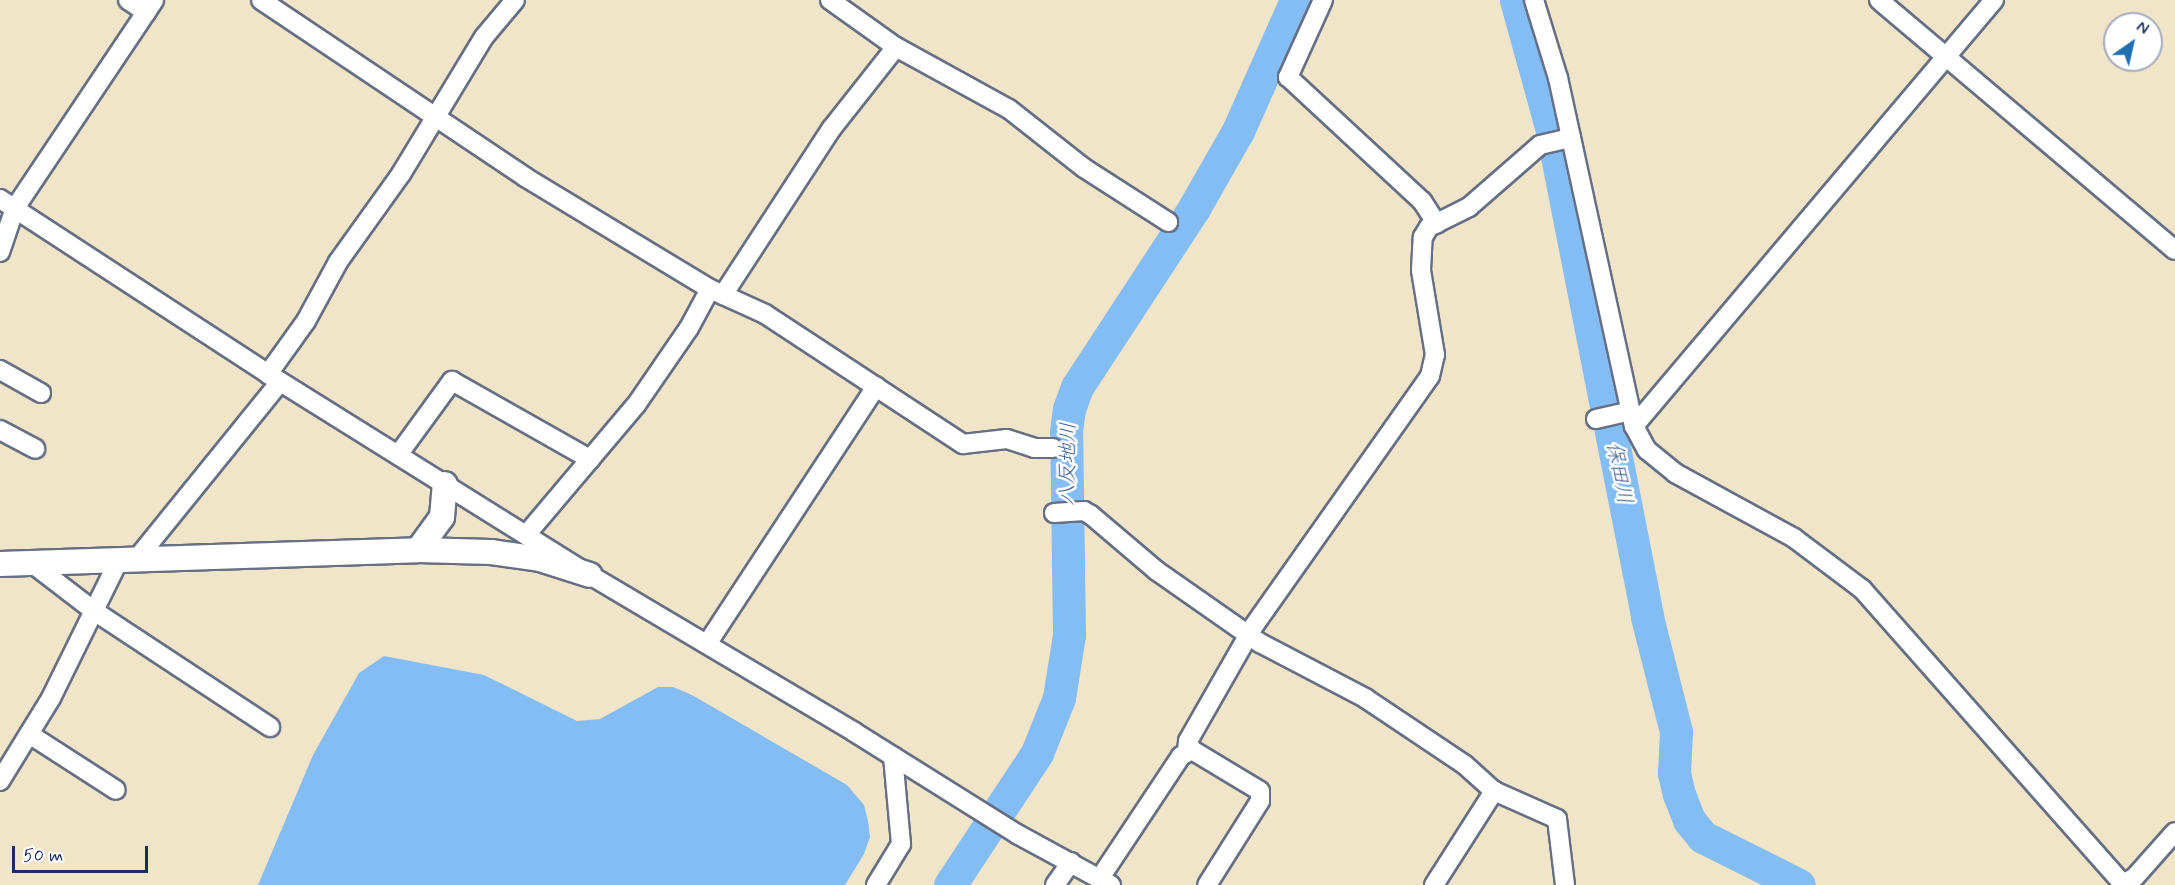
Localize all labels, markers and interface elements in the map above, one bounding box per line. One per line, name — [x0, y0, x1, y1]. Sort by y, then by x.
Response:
north arrow — [2103, 12, 2163, 72]
text: N — [2132, 17, 2153, 40]
water label: 八反地川 — [1055, 422, 1081, 506]
water label: 保田川 — [1601, 440, 1637, 506]
scale bar — [15, 834, 152, 872]
text: 50 m — [23, 844, 63, 868]

